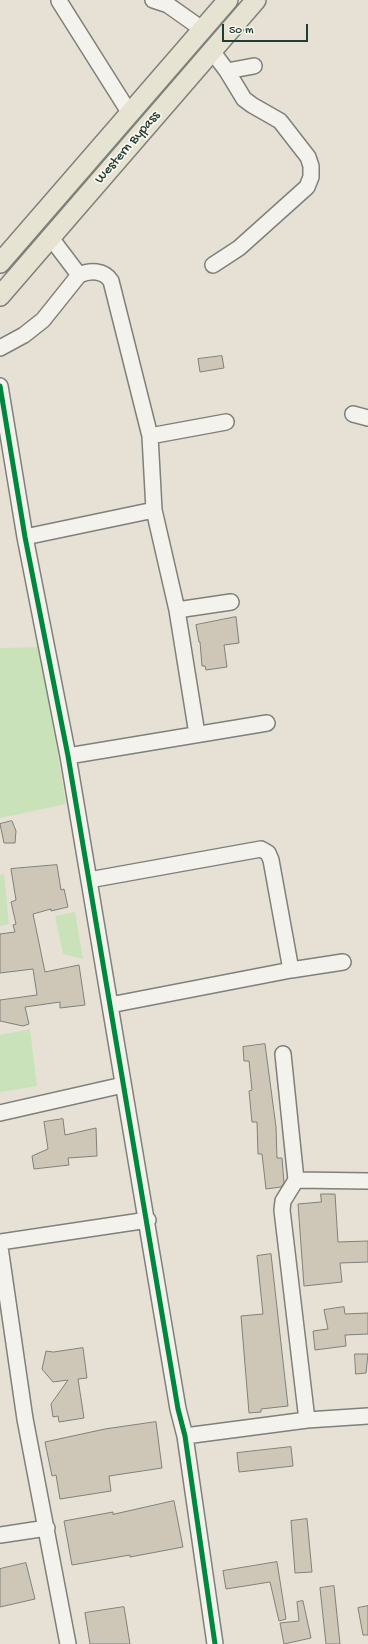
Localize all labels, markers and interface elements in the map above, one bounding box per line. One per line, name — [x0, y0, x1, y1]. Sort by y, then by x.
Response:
scale bar — [224, 16, 310, 42]
text: 50 m — [229, 24, 254, 38]
street label: Western Bypass — [92, 108, 164, 188]

